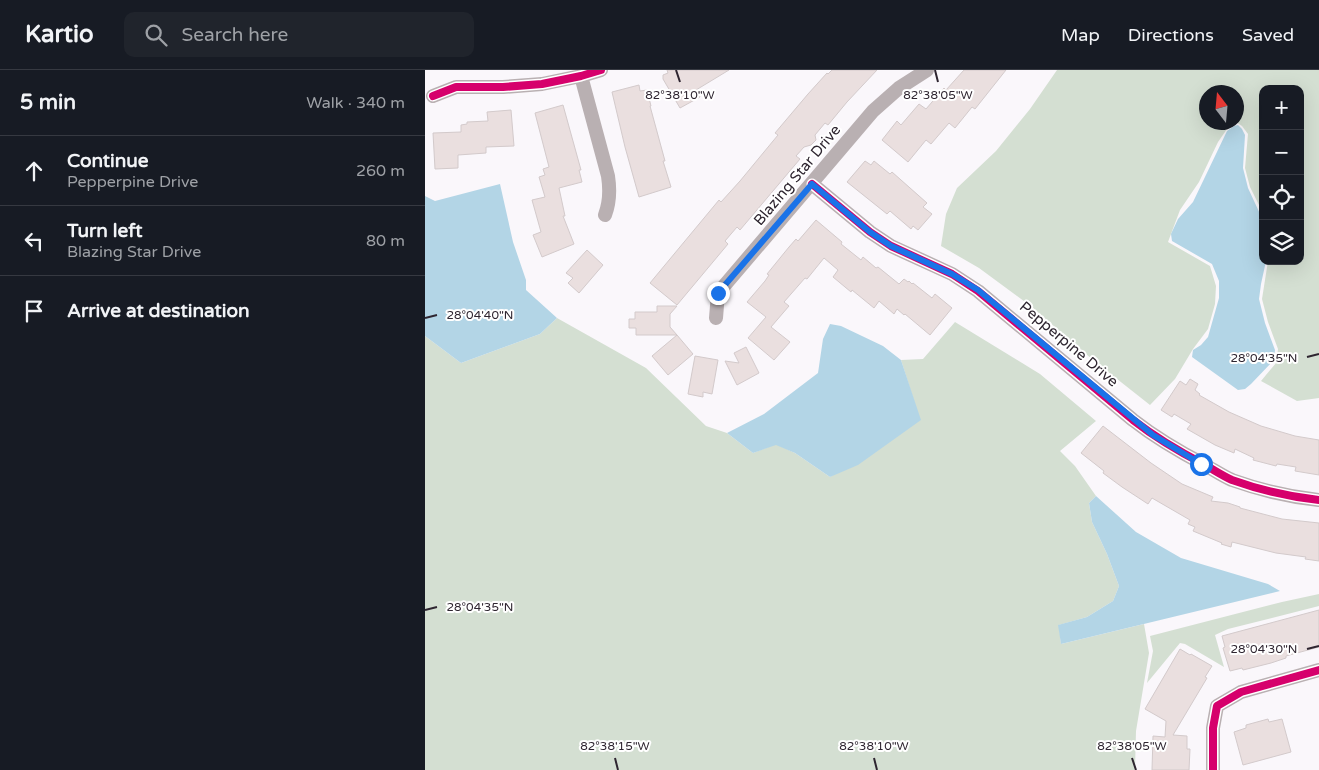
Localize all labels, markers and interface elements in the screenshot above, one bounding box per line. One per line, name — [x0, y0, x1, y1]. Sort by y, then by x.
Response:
search box — [124, 12, 474, 57]
text: Kartio — [25, 20, 94, 49]
icon: search — [142, 21, 170, 49]
text: Search here — [182, 24, 288, 46]
text: Map — [1061, 24, 1100, 46]
text: Directions — [1128, 24, 1214, 46]
text: Saved — [1242, 24, 1294, 46]
north arrow — [1199, 85, 1244, 130]
map controls — [1259, 85, 1304, 265]
button: + — [1259, 85, 1304, 130]
text: 82°38'10"W — [645, 88, 715, 102]
text: 82°38'05"W — [903, 88, 973, 102]
text: 5 min — [20, 90, 76, 115]
text: Walk · 340 m — [306, 93, 405, 113]
street label: Blazing Star Drive — [750, 121, 844, 229]
button: − — [1259, 130, 1304, 175]
text: Continue — [67, 150, 149, 172]
icon: ahead — [20, 157, 48, 185]
text: 260 m — [356, 161, 405, 181]
text: Pepperpine Drive — [67, 172, 198, 192]
button: locate — [1259, 175, 1304, 220]
text: Turn left — [67, 220, 143, 242]
button: layers — [1259, 220, 1304, 265]
icon: left — [20, 227, 48, 255]
text: 80 m — [366, 231, 405, 251]
text: Blazing Star Drive — [67, 242, 201, 262]
route end — [707, 282, 730, 305]
icon: arrive — [20, 297, 48, 325]
street label: Pepperpine Drive — [1016, 298, 1122, 390]
text: Arrive at destination — [67, 300, 250, 322]
text: 28°04'40"N — [447, 308, 514, 322]
text: 28°04'35"N — [1231, 351, 1298, 365]
route start — [1190, 453, 1213, 476]
text: 28°04'35"N — [447, 600, 514, 614]
text: 28°04'30"N — [1231, 642, 1298, 656]
text: 82°38'15"W — [580, 739, 650, 753]
text: 82°38'10"W — [839, 739, 909, 753]
text: 82°38'05"W — [1097, 739, 1167, 753]

